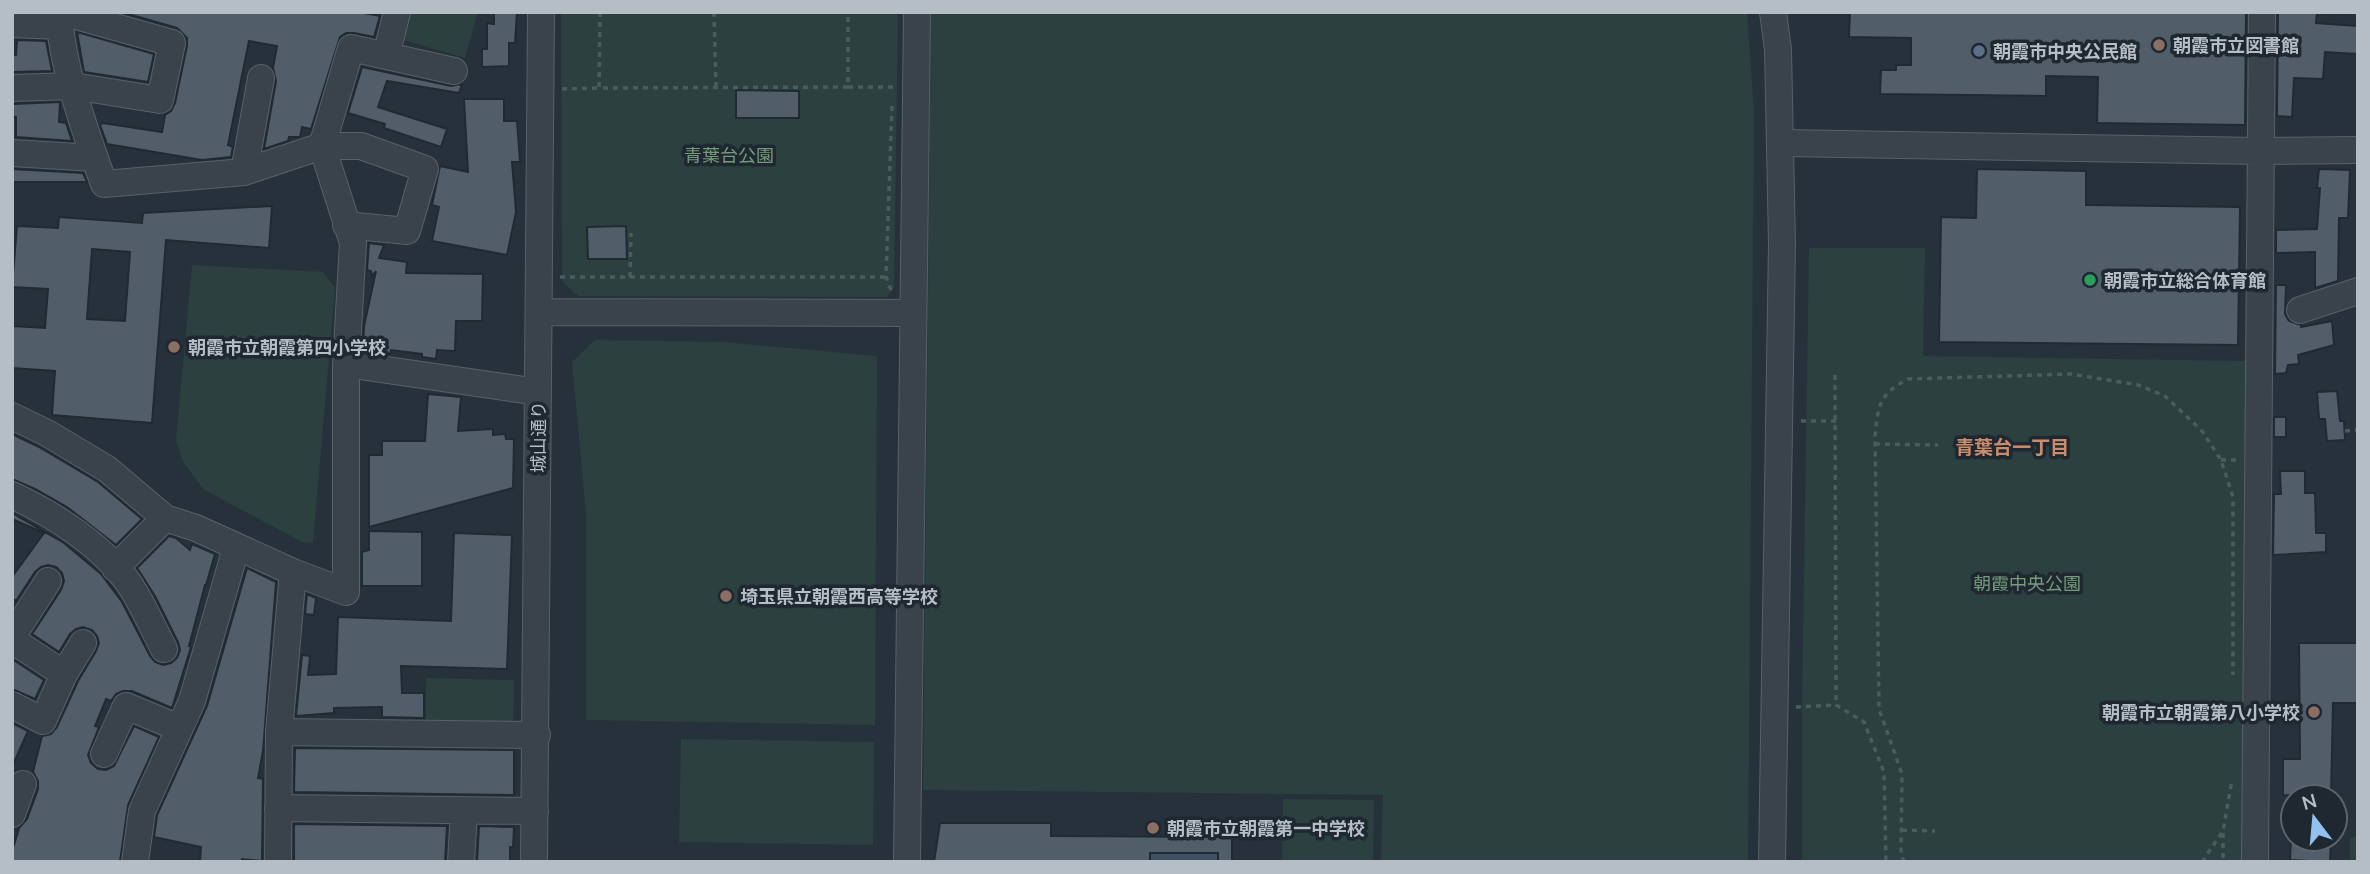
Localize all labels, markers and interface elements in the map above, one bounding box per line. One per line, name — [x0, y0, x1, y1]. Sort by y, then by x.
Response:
place label: 朝霞市立図書館 — [2173, 34, 2299, 57]
marker: 朝霞市立図書館 — [2151, 37, 2167, 53]
place label: 朝霞市中央公民館 — [1993, 40, 2137, 63]
marker: 朝霞市中央公民館 — [1971, 43, 1987, 59]
park label: 青葉台公園 — [684, 144, 774, 167]
place label: 朝霞市立総合体育館 — [2104, 269, 2266, 292]
marker: 朝霞市立総合体育館 — [2082, 272, 2098, 288]
place label: 朝霞市立朝霞第四小学校 — [188, 336, 386, 359]
marker: 朝霞市立朝霞第四小学校 — [166, 339, 182, 355]
street label: 城山通り — [527, 401, 550, 473]
district label: 青葉台一丁目 — [1955, 435, 2069, 459]
park label: 朝霞中央公園 — [1973, 572, 2081, 595]
place label: 埼玉県立朝霞西高等学校 — [740, 585, 938, 608]
marker: 埼玉県立朝霞西高等学校 — [718, 588, 734, 604]
place label: 朝霞市立朝霞第八小学校 — [2102, 701, 2300, 724]
marker: 朝霞市立朝霞第八小学校 — [2306, 704, 2322, 720]
north arrow — [2279, 783, 2349, 853]
text: N — [2299, 788, 2320, 815]
place label: 朝霞市立朝霞第一中学校 — [1167, 817, 1365, 840]
marker: 朝霞市立朝霞第一中学校 — [1145, 820, 1161, 836]

